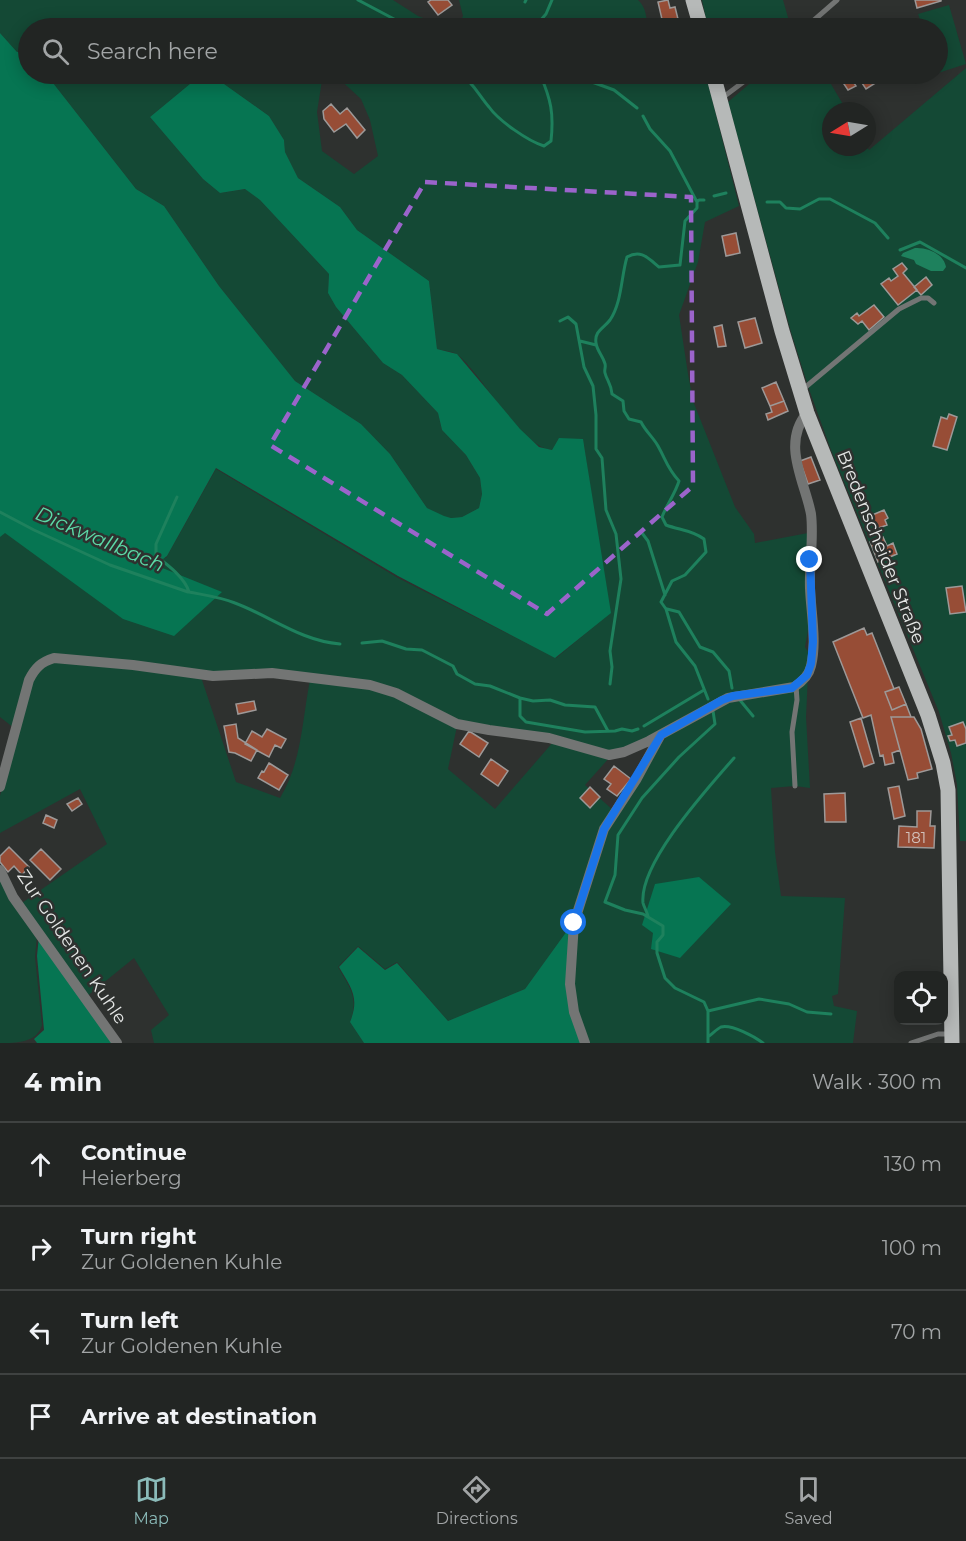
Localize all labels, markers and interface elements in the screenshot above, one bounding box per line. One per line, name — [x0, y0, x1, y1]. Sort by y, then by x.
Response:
search box — [18, 18, 948, 84]
icon: search — [39, 35, 72, 68]
text: Search here — [87, 38, 218, 65]
north arrow — [822, 102, 876, 156]
street label: Bredenscheider Straße — [832, 447, 930, 647]
water label: Dickwallbach — [32, 501, 168, 577]
route end — [796, 546, 822, 572]
house number: 181 — [906, 828, 926, 847]
street label: Zur Goldenen Kuhle — [12, 866, 132, 1028]
route start — [560, 909, 586, 935]
map controls — [894, 971, 948, 1025]
button: locate — [894, 971, 948, 1025]
text: 4 min — [24, 1066, 102, 1098]
text: Walk · 300 m — [812, 1070, 942, 1094]
text: Continue — [81, 1139, 187, 1166]
icon: ahead — [24, 1148, 57, 1181]
text: 130 m — [884, 1152, 942, 1176]
text: Heierberg — [81, 1166, 182, 1190]
text: Turn right — [81, 1223, 196, 1250]
icon: right — [24, 1232, 57, 1265]
text: 100 m — [882, 1236, 942, 1260]
text: Zur Goldenen Kuhle — [81, 1250, 282, 1274]
text: Turn left — [81, 1307, 179, 1334]
icon: left — [24, 1316, 57, 1349]
text: 70 m — [891, 1320, 942, 1344]
text: Zur Goldenen Kuhle — [81, 1334, 282, 1358]
icon: arrive — [24, 1400, 57, 1433]
text: Arrive at destination — [81, 1403, 317, 1430]
tab: Map — [133, 1473, 169, 1528]
tab: Directions — [436, 1473, 518, 1528]
tab: Saved — [785, 1473, 833, 1528]

